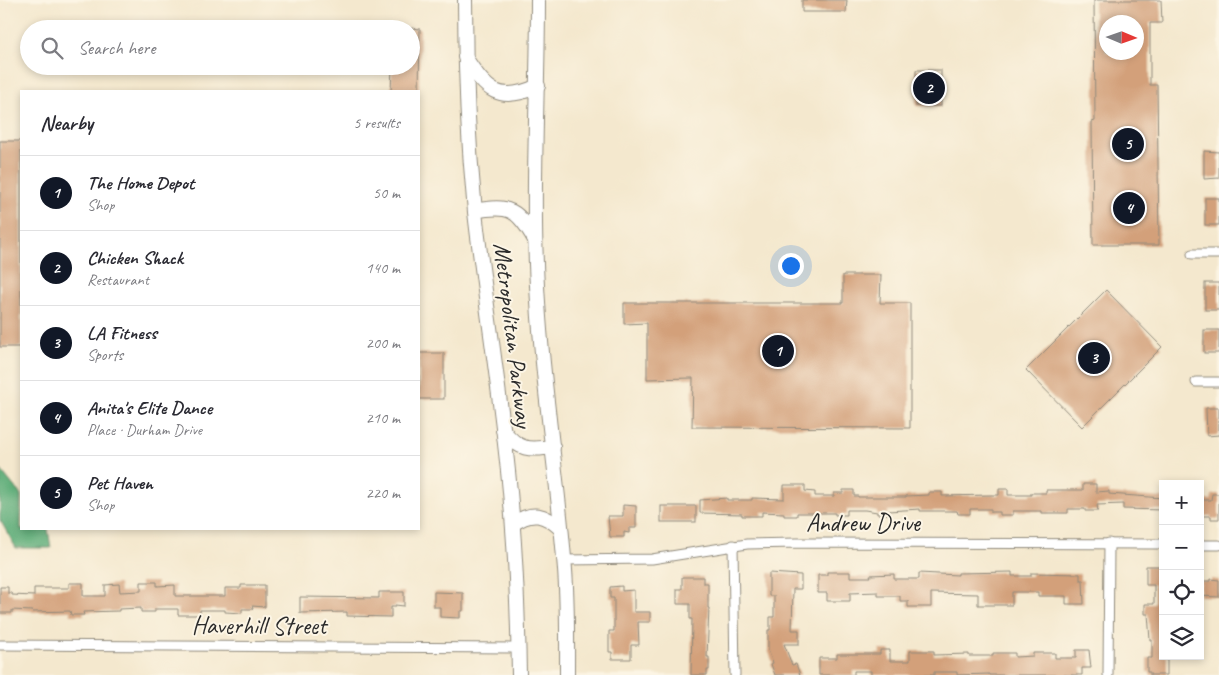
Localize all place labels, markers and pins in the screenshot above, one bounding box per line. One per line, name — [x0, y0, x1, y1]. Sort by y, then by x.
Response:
pin: 2 — [913, 69, 945, 107]
pin: 5 — [1112, 125, 1144, 163]
pin: 4 — [1113, 189, 1145, 227]
pin: 1 — [762, 332, 794, 370]
pin: 3 — [1078, 339, 1110, 377]

